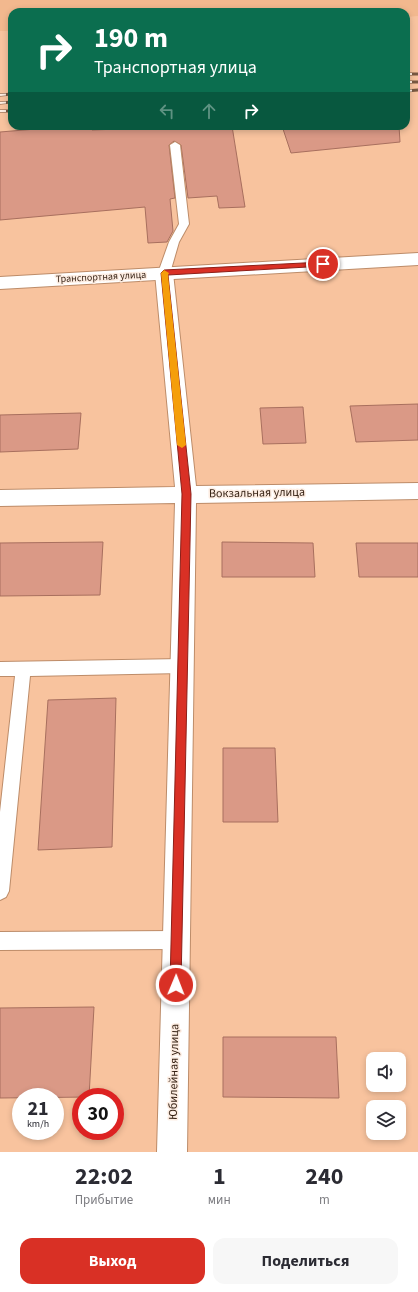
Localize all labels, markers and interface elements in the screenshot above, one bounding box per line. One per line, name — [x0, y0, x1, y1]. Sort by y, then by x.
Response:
text: 190 m — [94, 18, 168, 58]
icon: right — [28, 24, 80, 76]
text: Транспортная улица — [94, 55, 257, 80]
icon: left — [156, 100, 178, 122]
icon: ahead — [198, 100, 220, 122]
icon: right — [240, 100, 262, 122]
pin — [306, 247, 340, 281]
icon: arrive — [312, 253, 334, 275]
street label: Транспортная улица — [55, 268, 147, 286]
street label: Вокзальная улица — [209, 484, 305, 502]
position arrow — [155, 964, 197, 1006]
street label: Юбилейная улица — [165, 1024, 183, 1120]
map controls — [366, 1052, 406, 1140]
button: sound — [366, 1052, 406, 1092]
speed limit sign: 30 — [72, 1088, 124, 1140]
text: 21 — [27, 1095, 49, 1123]
button: layers — [366, 1100, 406, 1140]
text: km/h — [27, 1117, 49, 1131]
text: 22:02 — [75, 1159, 133, 1194]
text: 1 — [213, 1159, 226, 1194]
text: 240 — [305, 1159, 343, 1194]
text: Прибытие — [75, 1191, 133, 1209]
text: мин — [208, 1191, 231, 1209]
text: m — [319, 1191, 330, 1209]
button: Выход — [20, 1238, 205, 1284]
button: Поделиться — [213, 1238, 398, 1284]

